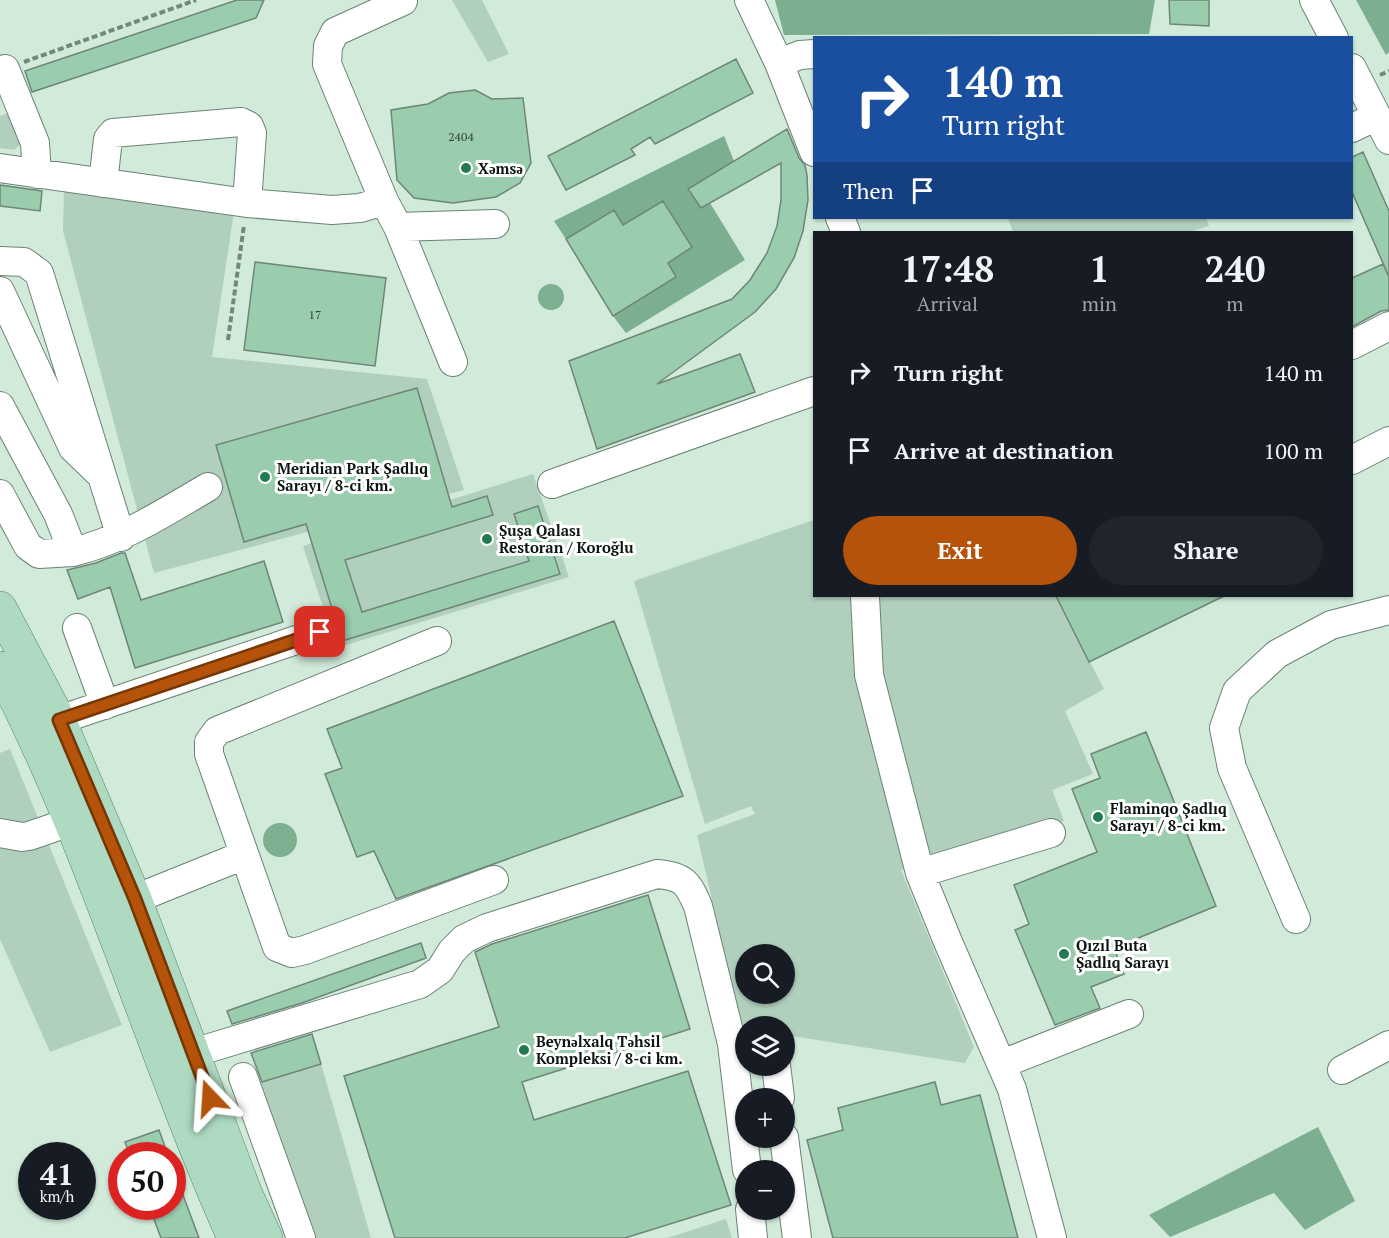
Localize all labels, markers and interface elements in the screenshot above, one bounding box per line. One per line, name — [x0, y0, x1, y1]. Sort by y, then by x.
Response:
text: 140 m — [942, 53, 1063, 109]
icon: right — [843, 60, 921, 138]
text: Turn right — [942, 107, 1065, 143]
house number: 2404 — [448, 129, 474, 144]
place label: Xəmsə — [478, 158, 523, 178]
marker: Xəmsə — [459, 161, 473, 175]
icon: arrive — [906, 174, 939, 207]
text: Then — [843, 176, 894, 205]
text: 17:48 — [901, 245, 994, 292]
text: 1 — [1089, 245, 1110, 292]
text: 240 — [1204, 245, 1265, 292]
text: Arrival — [917, 290, 978, 317]
text: min — [1082, 290, 1117, 317]
text: m — [1226, 290, 1244, 317]
house number: 17 — [309, 307, 321, 322]
icon: right — [843, 356, 876, 389]
text: Turn right — [894, 358, 1003, 387]
text: 140 m — [1263, 358, 1323, 387]
icon: arrive — [843, 434, 876, 467]
text: Arrive at destination — [894, 436, 1113, 465]
text: 100 m — [1263, 436, 1323, 465]
place label: Meridian Park Şadlıq Sarayı / 8-ci km. — [277, 458, 428, 495]
marker: Meridian Park Şadlıq Sarayı / 8-ci km. — [258, 470, 272, 484]
button: Exit — [843, 516, 1077, 585]
button: Share — [1089, 516, 1323, 585]
place label: Şuşa Qalası Restoran / Koroğlu — [499, 520, 634, 557]
marker: Şuşa Qalası Restoran / Koroğlu — [480, 532, 494, 546]
pin — [294, 606, 345, 657]
icon: arrive — [303, 615, 336, 648]
place label: Flaminqo Şadlıq Sarayı / 8-ci km. — [1110, 798, 1227, 835]
marker: Flaminqo Şadlıq Sarayı / 8-ci km. — [1091, 810, 1105, 824]
place label: Qızıl Buta Şadlıq Sarayı — [1076, 935, 1169, 973]
map controls — [735, 944, 795, 1220]
button: search — [735, 944, 795, 1004]
marker: Qızıl Buta Şadlıq Sarayı — [1057, 947, 1071, 961]
button: layers — [735, 1016, 795, 1076]
place label: Beynəlxalq Təhsil Kompleksi / 8-ci km. — [536, 1031, 683, 1068]
marker: Beynəlxalq Təhsil Kompleksi / 8-ci km. — [517, 1043, 531, 1057]
position arrow — [178, 1066, 242, 1130]
button: + — [735, 1088, 795, 1148]
speed limit sign: 50 — [108, 1142, 186, 1220]
text: 41 — [40, 1154, 74, 1194]
button: − — [735, 1160, 795, 1220]
text: km/h — [40, 1186, 74, 1206]

